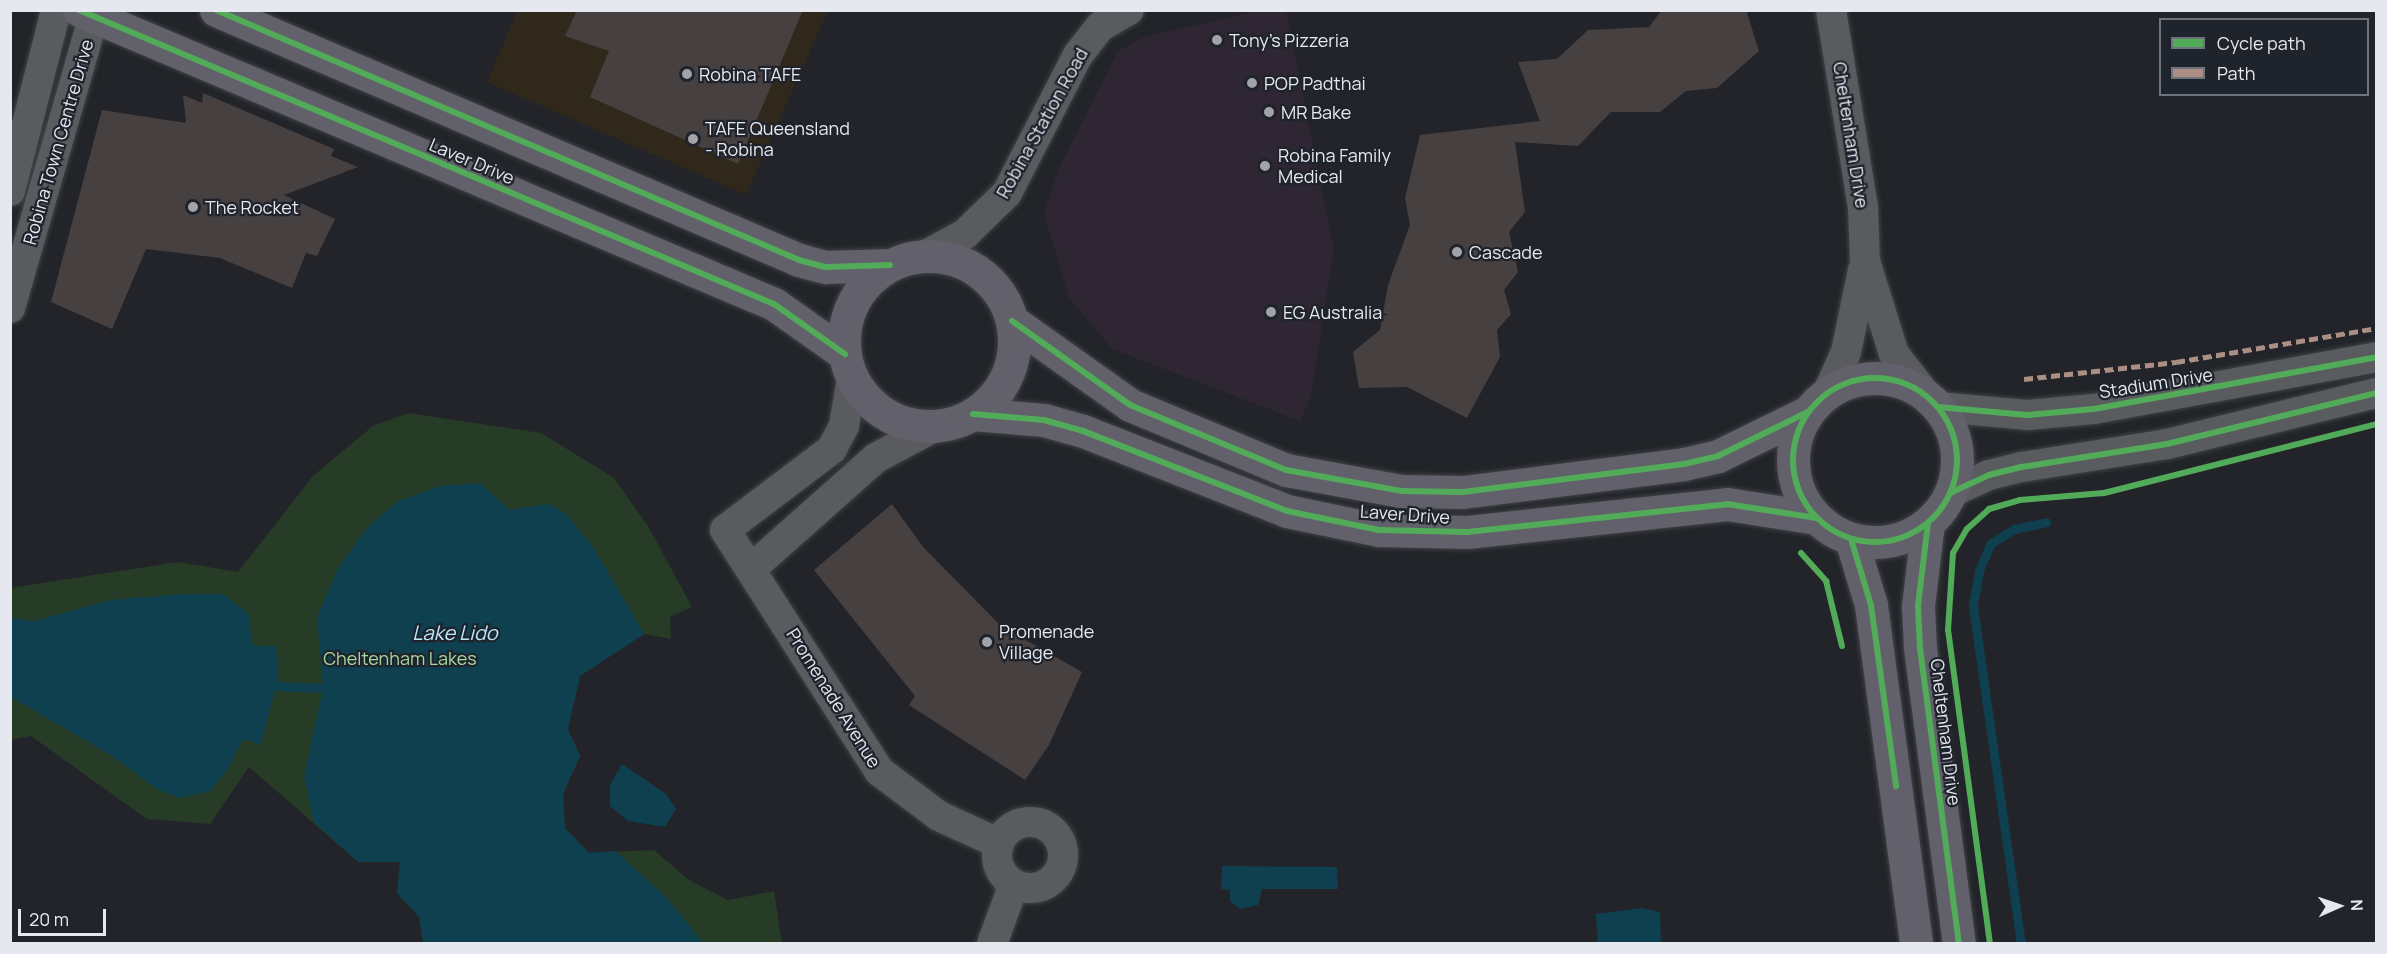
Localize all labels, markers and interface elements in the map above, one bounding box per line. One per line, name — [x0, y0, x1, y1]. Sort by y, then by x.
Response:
legend — [2159, 18, 2369, 96]
place label: Tony's Pizzeria — [1229, 29, 1349, 51]
text: Cycle path — [2217, 31, 2306, 55]
marker: Tony's Pizzeria — [1210, 33, 1224, 47]
street label: Robina Town Centre Drive — [18, 37, 98, 247]
street label: Robina Station Road — [992, 44, 1092, 202]
street label: Cheltenham Drive — [1829, 60, 1873, 210]
text: Path — [2217, 61, 2255, 85]
place label: Robina TAFE — [699, 63, 801, 85]
marker: Robina TAFE — [680, 67, 694, 81]
place label: POP Padthai — [1264, 72, 1366, 94]
marker: POP Padthai — [1245, 76, 1259, 90]
place label: MR Bake — [1281, 101, 1351, 123]
marker: MR Bake — [1262, 105, 1276, 119]
place label: TAFE Queensland - Robina — [705, 118, 850, 160]
marker: TAFE Queensland - Robina — [686, 132, 700, 146]
street label: Laver Drive — [426, 133, 518, 189]
place label: Robina Family Medical — [1278, 145, 1391, 188]
marker: Robina Family Medical — [1256, 157, 1274, 175]
place label: The Rocket — [205, 196, 299, 218]
marker: The Rocket — [186, 200, 200, 214]
place label: Cascade — [1469, 241, 1542, 263]
marker: Cascade — [1450, 245, 1464, 259]
place label: EG Australia — [1283, 301, 1382, 323]
marker: EG Australia — [1264, 305, 1278, 319]
street label: Stadium Drive — [2098, 363, 2214, 403]
street label: Laver Drive — [1359, 500, 1451, 528]
water label: Lake Lido — [412, 620, 498, 644]
place label: Promenade Village — [999, 621, 1094, 664]
street label: Promenade Avenue — [782, 624, 886, 772]
marker: Promenade Village — [980, 635, 994, 649]
park label: Cheltenham Lakes — [323, 647, 477, 669]
street label: Cheltenham Drive — [1926, 657, 1966, 807]
north arrow — [2309, 876, 2369, 936]
scale bar — [21, 897, 110, 935]
text: N — [2346, 899, 2368, 911]
text: 20 m — [29, 907, 69, 931]

